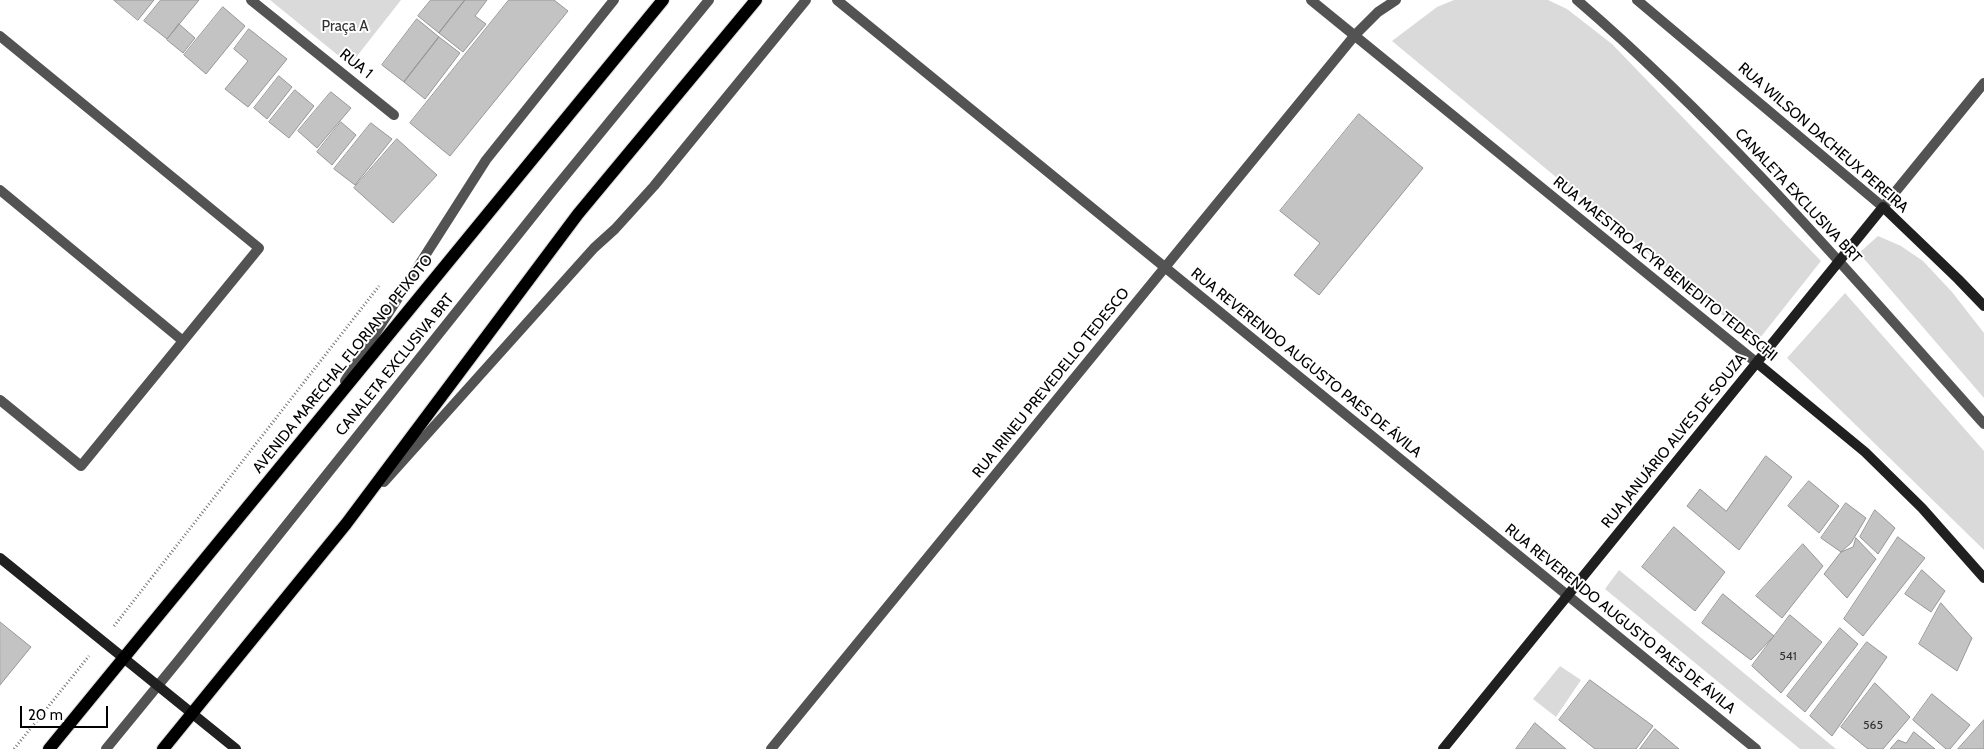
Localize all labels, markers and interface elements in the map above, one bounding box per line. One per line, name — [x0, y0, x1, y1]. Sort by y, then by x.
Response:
park label: Praça A — [322, 18, 368, 36]
street label: RUA 1 — [336, 45, 376, 83]
street label: RUA WILSON DACHEUX PEREIRA — [1734, 59, 1912, 217]
street label: CANALETA EXCLUSIVA BRT — [1731, 125, 1865, 267]
street label: RUA MAESTRO ACYR BENEDITO TEDESCHI — [1549, 173, 1781, 365]
street label: AVENIDA MARECHAL FLORIANO PEIXOTO — [249, 251, 437, 477]
street label: RUA REVERENDO AUGUSTO PAES DE ÁVILA — [1187, 264, 1425, 462]
street label: RUA IRINEU PREVEDELLO TEDESCO — [969, 284, 1133, 482]
street label: CANALETA EXCLUSIVA BRT — [332, 290, 458, 440]
street label: RUA JANUÁRIO ALVES DE SOUZA — [1598, 350, 1750, 532]
street label: RUA REVERENDO AUGUSTO PAES DE ÁVILA — [1501, 520, 1739, 718]
house number: 541 — [1779, 649, 1797, 663]
scale bar — [22, 696, 110, 728]
text: 20 m — [28, 706, 63, 724]
house number: 565 — [1863, 718, 1883, 732]

